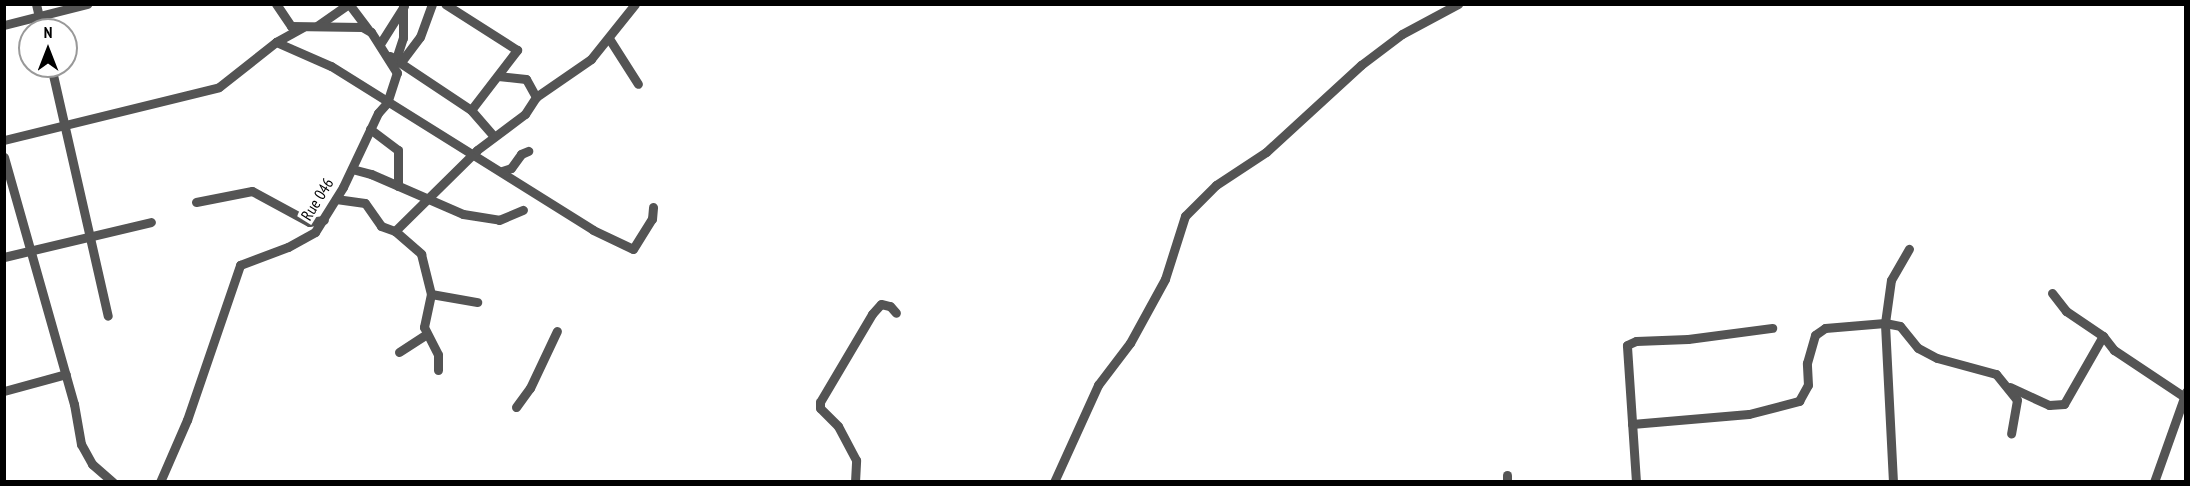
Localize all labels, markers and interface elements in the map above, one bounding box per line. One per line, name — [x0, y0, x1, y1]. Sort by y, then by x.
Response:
north arrow — [18, 18, 78, 78]
text: N — [44, 22, 52, 42]
street label: Rue 046 — [297, 174, 337, 224]

